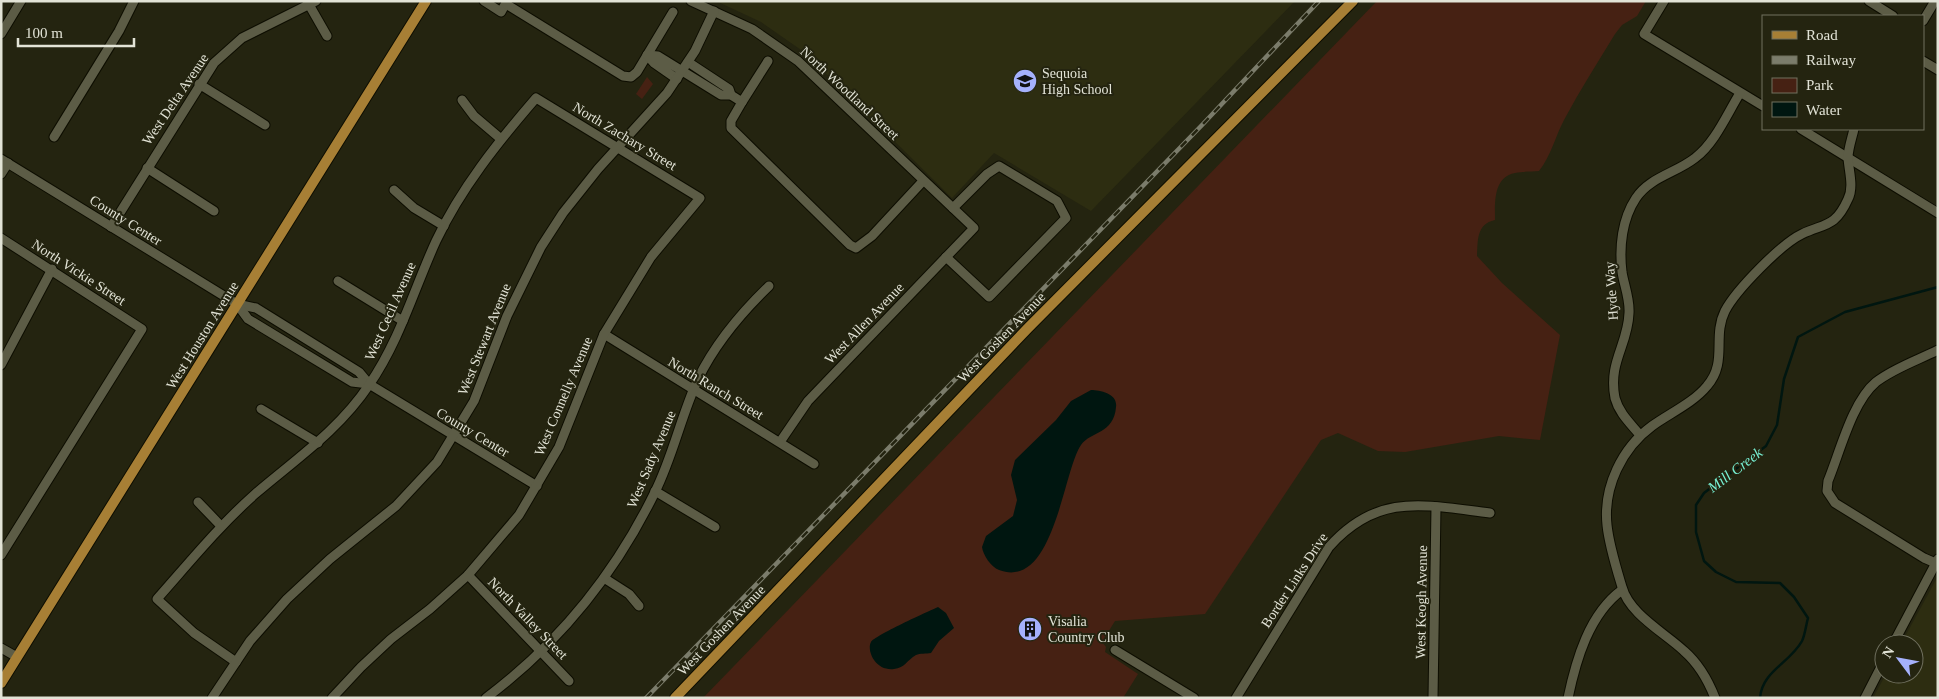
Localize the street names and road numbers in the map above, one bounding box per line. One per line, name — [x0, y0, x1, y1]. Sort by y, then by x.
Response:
street label: North Woodland Street — [797, 44, 902, 143]
street label: West Delta Avenue — [139, 51, 211, 148]
street label: North Zachary Street — [570, 100, 679, 173]
street label: County Center — [87, 192, 165, 249]
street label: North Vickie Street — [29, 237, 128, 308]
street label: West Cecil Avenue — [362, 260, 419, 363]
street label: Hyde Way — [1602, 261, 1621, 321]
street label: West Houston Avenue — [163, 279, 242, 392]
street label: West Allen Avenue — [822, 280, 907, 367]
street label: West Stewart Avenue — [455, 281, 514, 397]
street label: West Goshen Avenue — [955, 289, 1048, 385]
street label: West Connelly Avenue — [532, 334, 595, 458]
street label: North Ranch Street — [666, 354, 766, 423]
street label: County Center — [434, 405, 512, 460]
street label: West Sady Avenue — [624, 408, 679, 510]
street label: Border Links Drive — [1258, 530, 1331, 630]
street label: West Keogh Avenue — [1413, 545, 1430, 659]
street label: North Valley Street — [485, 574, 571, 662]
street label: West Goshen Avenue — [675, 582, 768, 678]

